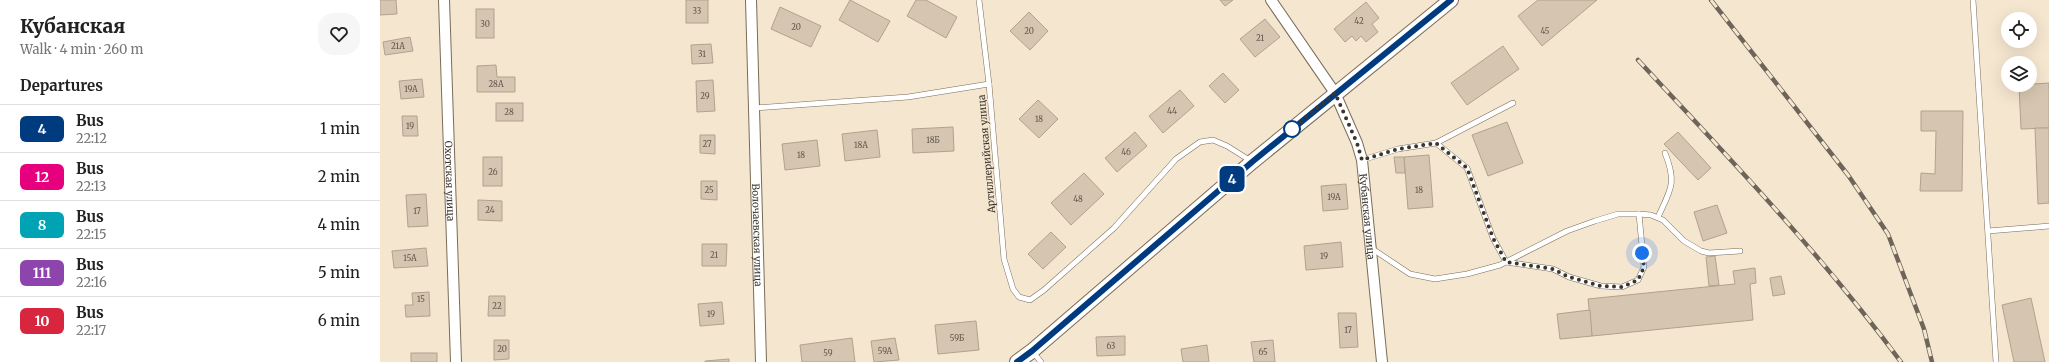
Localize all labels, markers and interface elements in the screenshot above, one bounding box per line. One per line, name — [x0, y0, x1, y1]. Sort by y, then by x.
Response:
house number: 33 — [693, 6, 702, 16]
map controls — [2001, 12, 2037, 92]
button: locate — [2001, 12, 2037, 48]
button: heart — [318, 13, 360, 55]
text: Кубанская — [20, 14, 125, 38]
house number: 42 — [1354, 16, 1364, 26]
house number: 30 — [480, 19, 490, 29]
house number: 20 — [791, 22, 801, 32]
house number: 20 — [1024, 26, 1034, 36]
house number: 45 — [1541, 26, 1550, 36]
house number: 21 — [1256, 33, 1264, 43]
text: Walk · 4 min · 260 m — [20, 41, 143, 58]
house number: 21А — [391, 41, 405, 51]
house number: 31 — [698, 49, 706, 59]
button: layers — [2001, 56, 2037, 92]
text: Departures — [20, 76, 103, 95]
house number: 28А — [488, 79, 504, 89]
house number: 19А — [404, 84, 418, 94]
house number: 29 — [700, 91, 710, 101]
street label: Артиллерийская улица — [975, 94, 998, 215]
house number: 44 — [1167, 106, 1177, 116]
house number: 28 — [504, 107, 514, 117]
text: Bus — [76, 111, 104, 130]
house number: 18 — [1035, 114, 1043, 124]
text: 1 min — [320, 119, 360, 138]
text: 4 — [38, 120, 46, 138]
unlabelled marker — [1283, 120, 1301, 138]
house number: 19 — [406, 121, 414, 131]
text: 22:12 — [76, 130, 107, 147]
house number: 18Б — [926, 135, 940, 145]
house number: 27 — [702, 139, 712, 149]
street label: Охотская улица — [442, 140, 457, 222]
house number: 18А — [854, 140, 868, 150]
house number: 46 — [1121, 147, 1131, 157]
house number: 18 — [797, 150, 805, 160]
text: Bus — [76, 159, 104, 178]
line badge: 4 — [1219, 166, 1245, 192]
text: 2 min — [318, 167, 360, 186]
house number: 26 — [488, 167, 498, 177]
text: 12 — [35, 168, 49, 186]
text: 4 — [1228, 170, 1236, 188]
street label: Кубанская улица — [1356, 173, 1378, 261]
text: 22:13 — [76, 178, 107, 195]
street label: Волочаевская улица — [749, 183, 765, 287]
house number: 25 — [704, 185, 714, 195]
house number: 18 — [1415, 185, 1423, 195]
house number: 19А — [1327, 192, 1341, 202]
house number: 48 — [1073, 194, 1083, 204]
house number: 24 — [485, 205, 495, 215]
house number: 17 — [413, 206, 421, 216]
text: Bus — [76, 207, 104, 226]
text: 4 min — [318, 215, 360, 234]
text: 8 — [38, 216, 46, 234]
text: 22:15 — [76, 226, 107, 243]
your location — [1632, 243, 1652, 263]
house number: 21 — [710, 250, 718, 260]
house number: 19 — [1320, 251, 1328, 261]
house number: 15А — [403, 253, 417, 263]
text: Bus — [76, 255, 104, 274]
text: 5 min — [318, 263, 360, 282]
text: 111 — [33, 264, 51, 282]
text: 22:16 — [76, 274, 107, 291]
house number: 15 — [417, 294, 425, 304]
house number: 22 — [492, 301, 502, 311]
text: Bus — [76, 303, 104, 322]
house number: 19 — [707, 309, 715, 319]
text: 6 min — [318, 311, 360, 330]
text: 10 — [34, 312, 50, 330]
text: 22:17 — [76, 322, 106, 339]
house number: 17 — [1344, 325, 1352, 335]
house number: 59Б — [950, 333, 965, 343]
house number: 63 — [1107, 341, 1116, 351]
house number: 20 — [497, 344, 507, 354]
house number: 59А — [878, 346, 893, 356]
house number: 65 — [1258, 347, 1268, 357]
house number: 59 — [823, 348, 833, 358]

